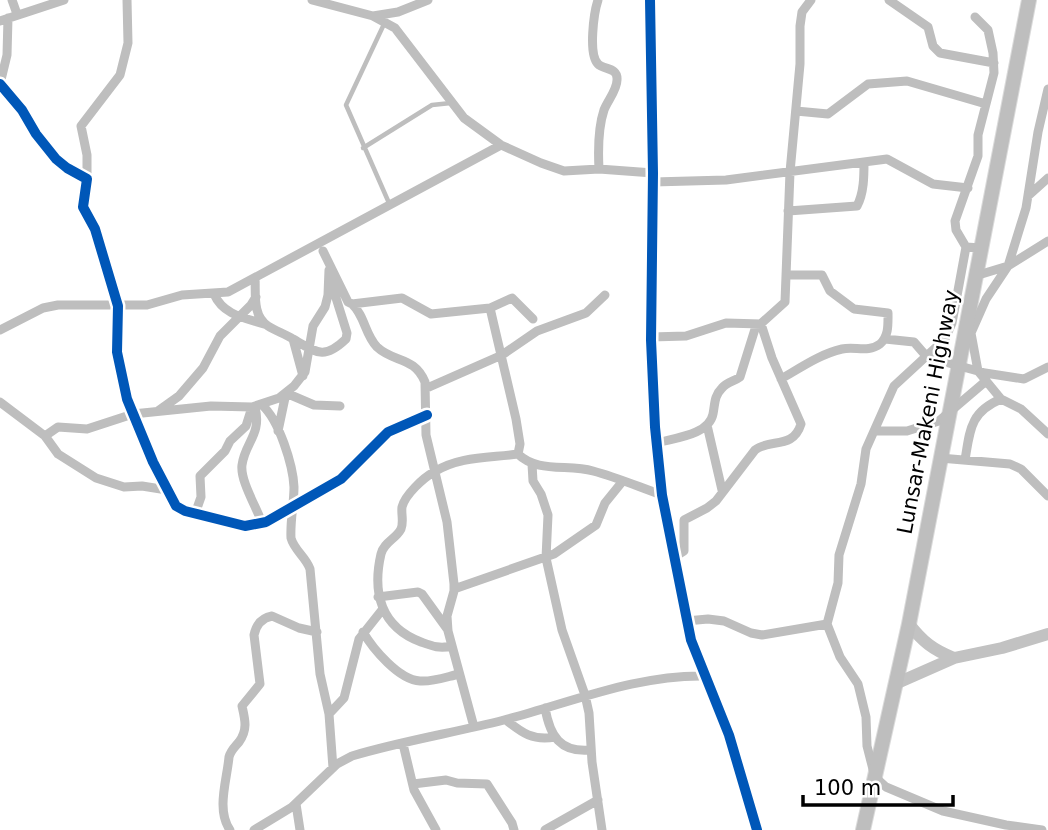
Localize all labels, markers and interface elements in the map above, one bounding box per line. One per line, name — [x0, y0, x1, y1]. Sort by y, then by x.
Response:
street label: Lunsar-Makeni Highway — [893, 288, 963, 536]
scale bar — [803, 764, 954, 808]
text: 100 m — [814, 776, 881, 800]

